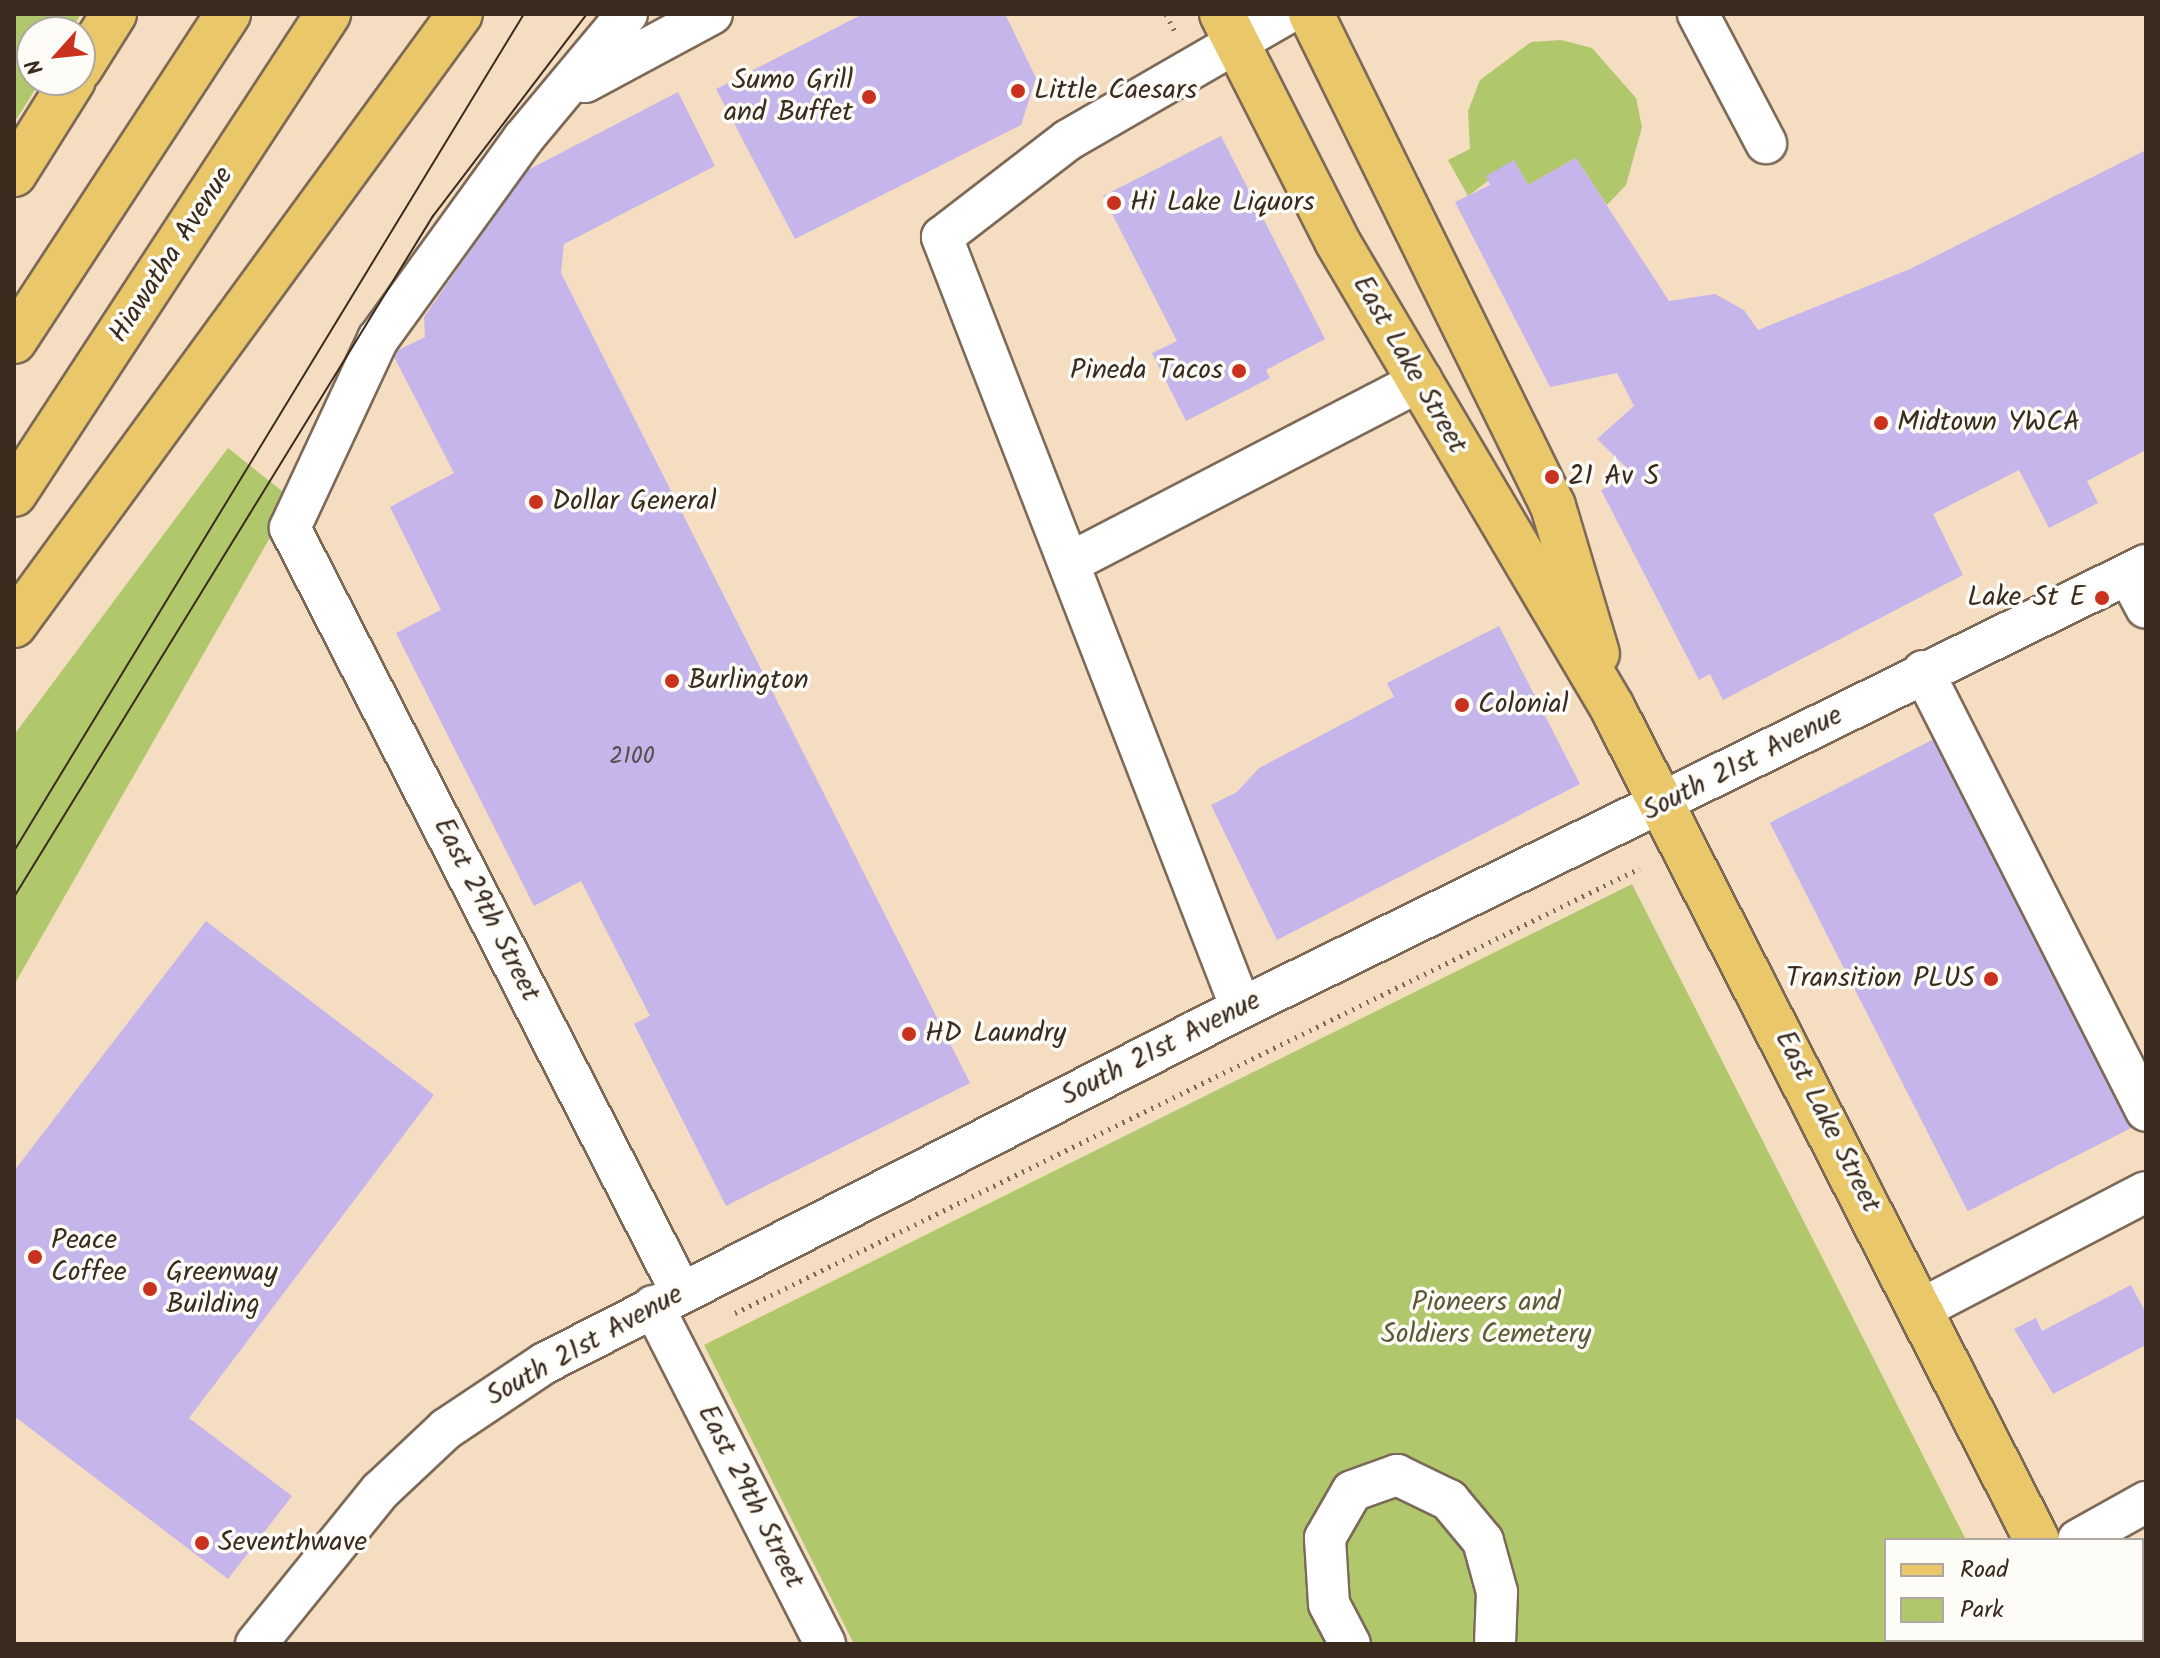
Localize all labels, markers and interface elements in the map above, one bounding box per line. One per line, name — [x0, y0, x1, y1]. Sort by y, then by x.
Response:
north arrow — [16, 16, 96, 96]
text: N — [17, 52, 55, 80]
place label: Sumo Grill and Buffet — [724, 64, 853, 130]
place label: Little Caesars — [1034, 74, 1197, 108]
marker: Little Caesars — [1009, 82, 1027, 100]
marker: Sumo Grill and Buffet — [860, 88, 878, 106]
street label: Hiawatha Avenue — [103, 161, 241, 349]
place label: Hi Lake Liquors — [1130, 186, 1315, 220]
marker: Hi Lake Liquors — [1105, 194, 1123, 212]
street label: East Lake Street — [1344, 270, 1474, 460]
place label: Pineda Tacos — [1070, 354, 1223, 388]
marker: Pineda Tacos — [1230, 362, 1248, 380]
place label: Midtown YWCA — [1897, 406, 2080, 440]
marker: Midtown YWCA — [1872, 414, 1890, 432]
place label: 21 Av S — [1568, 460, 1659, 494]
marker: 21 Av S — [1543, 468, 1561, 486]
place label: Dollar General — [552, 485, 717, 519]
marker: Dollar General — [527, 493, 545, 511]
place label: Lake St E — [1967, 581, 2086, 615]
marker: Lake St E — [2093, 589, 2111, 607]
place label: Burlington — [688, 664, 809, 698]
marker: Burlington — [663, 672, 681, 690]
place label: Colonial — [1478, 688, 1569, 722]
marker: Colonial — [1453, 696, 1471, 714]
street label: South 21st Avenue — [1638, 699, 1848, 829]
house number: 2100 — [609, 743, 655, 771]
street label: East 29th Street — [425, 813, 547, 1007]
place label: Transition PLUS — [1786, 962, 1975, 996]
marker: Transition PLUS — [1982, 970, 2000, 988]
street label: South 21st Avenue — [1056, 984, 1266, 1114]
place label: HD Laundry — [925, 1017, 1066, 1051]
marker: HD Laundry — [900, 1025, 918, 1043]
street label: East Lake Street — [1767, 1025, 1887, 1219]
place label: Peace Coffee — [51, 1224, 127, 1290]
marker: Peace Coffee — [26, 1248, 44, 1266]
place label: Greenway Building — [166, 1256, 278, 1322]
street label: South 21st Avenue — [481, 1278, 689, 1414]
marker: Greenway Building — [141, 1280, 159, 1298]
park label: Pioneers and Soldiers Cemetery — [1381, 1286, 1591, 1352]
street label: East 29th Street — [689, 1400, 811, 1594]
place label: Seventhwave — [218, 1526, 367, 1560]
marker: Seventhwave — [193, 1534, 211, 1552]
legend — [1884, 1538, 2144, 1642]
text: Road — [1960, 1551, 2008, 1590]
text: Park — [1960, 1591, 2004, 1630]

